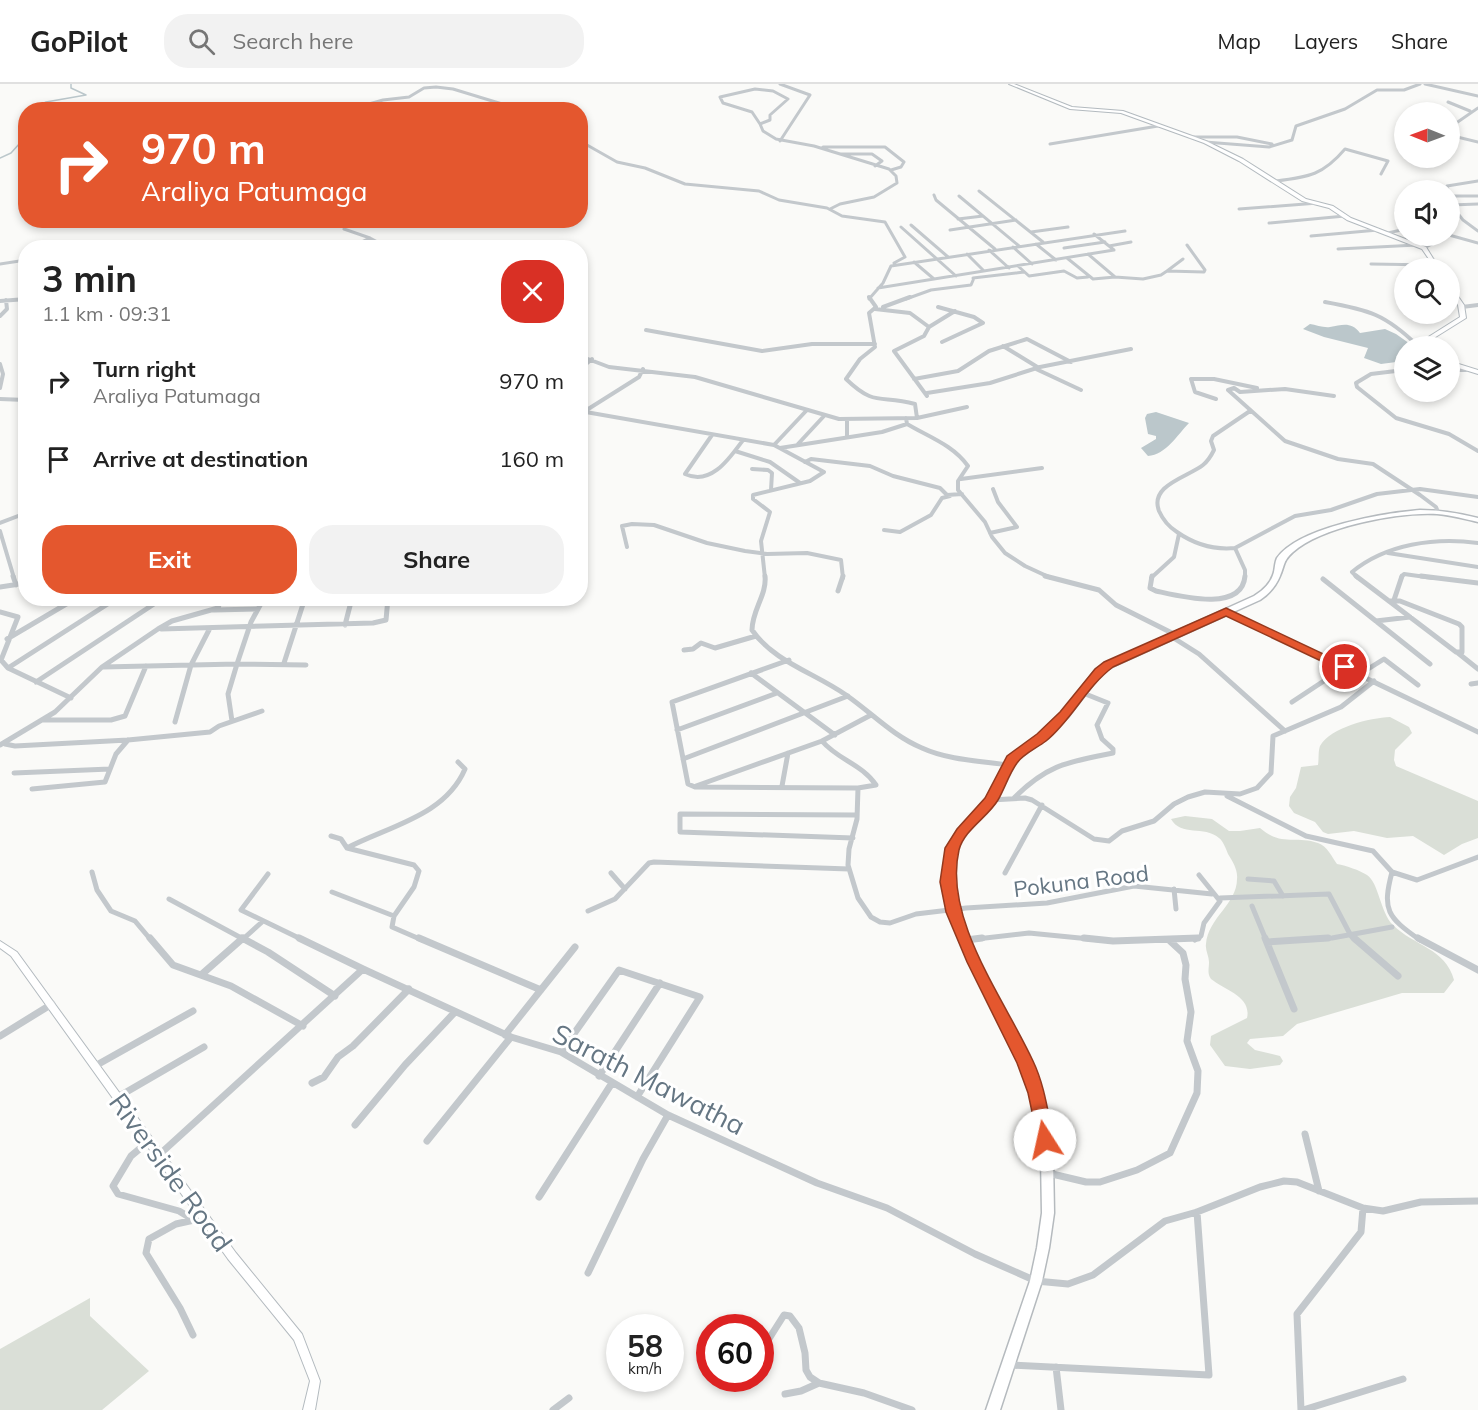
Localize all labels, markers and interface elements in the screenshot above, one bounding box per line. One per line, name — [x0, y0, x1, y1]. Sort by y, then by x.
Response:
search box — [164, 14, 584, 68]
text: GoPilot — [30, 24, 128, 59]
icon: search — [185, 25, 218, 58]
text: Search here — [233, 27, 354, 55]
text: Map — [1218, 28, 1261, 54]
text: Layers — [1294, 28, 1358, 54]
text: Share — [1391, 28, 1448, 54]
north arrow — [1394, 102, 1460, 168]
map controls — [1394, 102, 1460, 402]
text: 970 m — [141, 122, 266, 175]
icon: right — [42, 126, 120, 204]
text: Araliya Patumaga — [141, 174, 367, 208]
button: sound — [1394, 180, 1460, 246]
text: 3 min — [42, 256, 137, 301]
button: search — [1394, 258, 1460, 324]
button: close — [501, 260, 564, 323]
text: 1.1 km · 09:31 — [42, 301, 171, 326]
button: layers — [1394, 336, 1460, 402]
text: Turn right — [93, 355, 196, 383]
icon: right — [42, 365, 75, 398]
text: 970 m — [499, 367, 564, 395]
text: Araliya Patumaga — [93, 383, 261, 408]
icon: arrive — [42, 443, 75, 476]
text: Arrive at destination — [93, 445, 308, 473]
text: 160 m — [499, 445, 564, 473]
button: Exit — [42, 525, 297, 594]
button: Share — [309, 525, 564, 594]
pin — [1319, 641, 1370, 692]
icon: arrive — [1328, 650, 1361, 683]
street label: Pokuna Road — [1012, 859, 1150, 903]
street label: Sarath Mawatha — [547, 1016, 751, 1142]
street label: Riverside Road — [102, 1086, 240, 1258]
position arrow — [1013, 1108, 1077, 1172]
speed limit sign: 60 — [696, 1314, 774, 1392]
text: 58 — [627, 1327, 663, 1365]
text: km/h — [628, 1359, 662, 1378]

